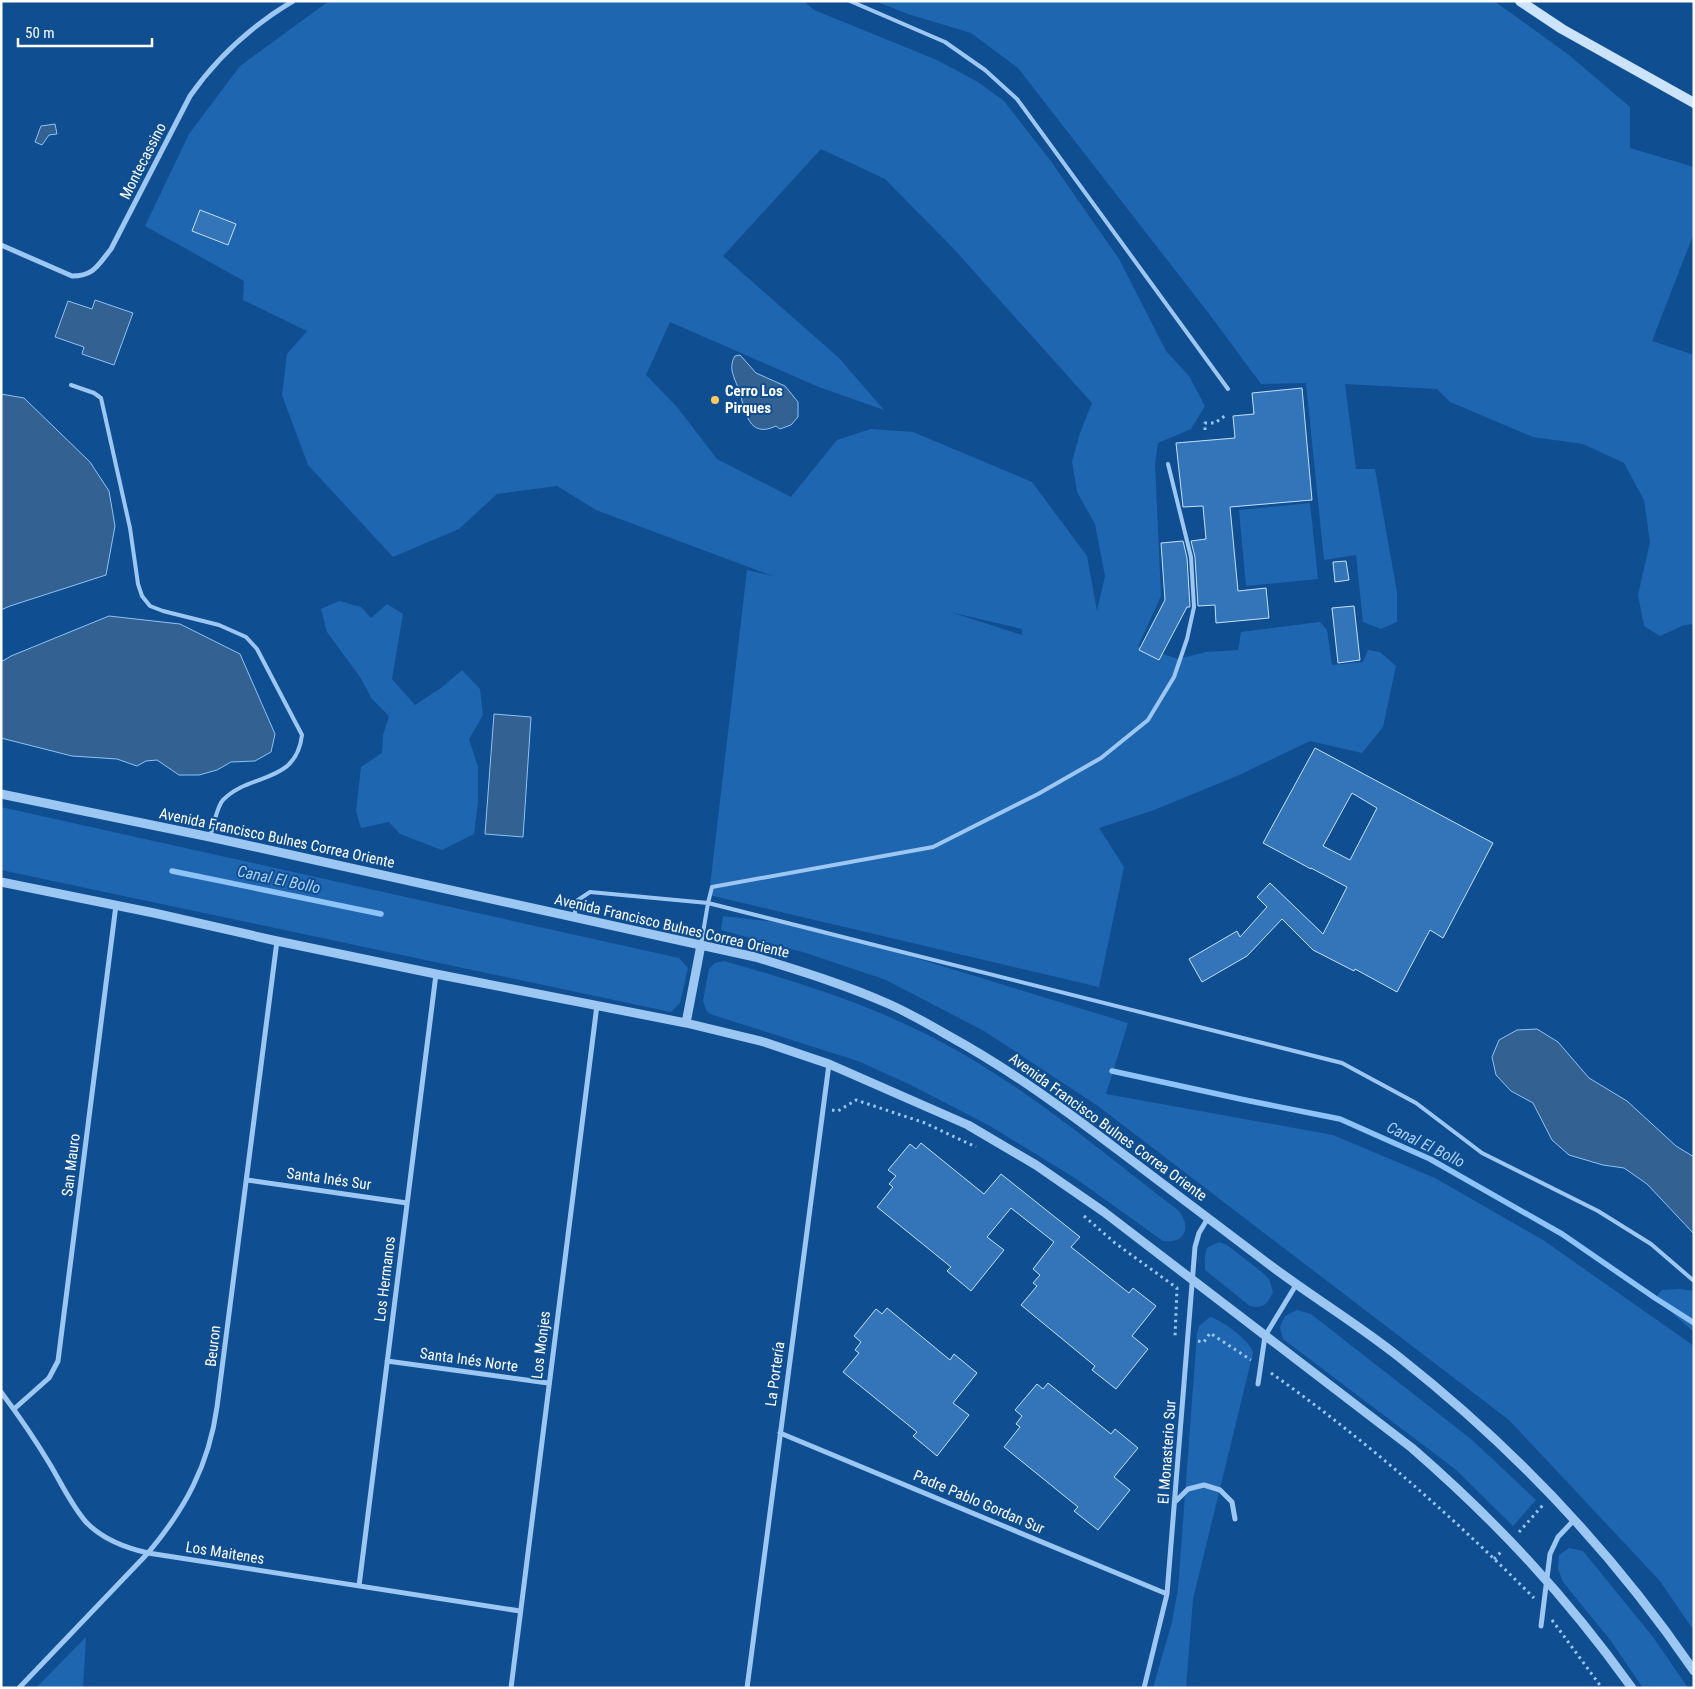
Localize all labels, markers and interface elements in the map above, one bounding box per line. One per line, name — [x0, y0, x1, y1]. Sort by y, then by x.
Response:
scale bar — [18, 15, 151, 47]
text: 50 m — [25, 24, 55, 42]
street label: Montecassino — [116, 120, 170, 202]
place label: Cerro Los Pirques — [725, 382, 783, 417]
marker: Cerro Los Pirques — [709, 394, 721, 406]
street label: Avenida Francisco Bulnes Correa Oriente — [158, 804, 396, 872]
water label: Canal El Bollo — [236, 861, 322, 898]
street label: Avenida Francisco Bulnes Correa Oriente — [553, 890, 791, 962]
street label: Avenida Francisco Bulnes Correa Oriente — [1006, 1049, 1210, 1205]
water label: Canal El Bollo — [1384, 1117, 1468, 1172]
street label: San Mauro — [58, 1132, 84, 1198]
street label: Santa Inés Sur — [286, 1164, 373, 1194]
street label: Los Hermanos — [371, 1235, 399, 1323]
street label: Los Monjes — [528, 1310, 554, 1380]
street label: Beuron — [202, 1324, 224, 1368]
street label: La Portería — [762, 1340, 788, 1408]
street label: Santa Inés Norte — [419, 1344, 519, 1376]
street label: El Monasterio Sur — [1154, 1399, 1180, 1505]
street label: Padre Pablo Gordan Sur — [911, 1466, 1048, 1538]
street label: Los Maitenes — [184, 1538, 266, 1568]

